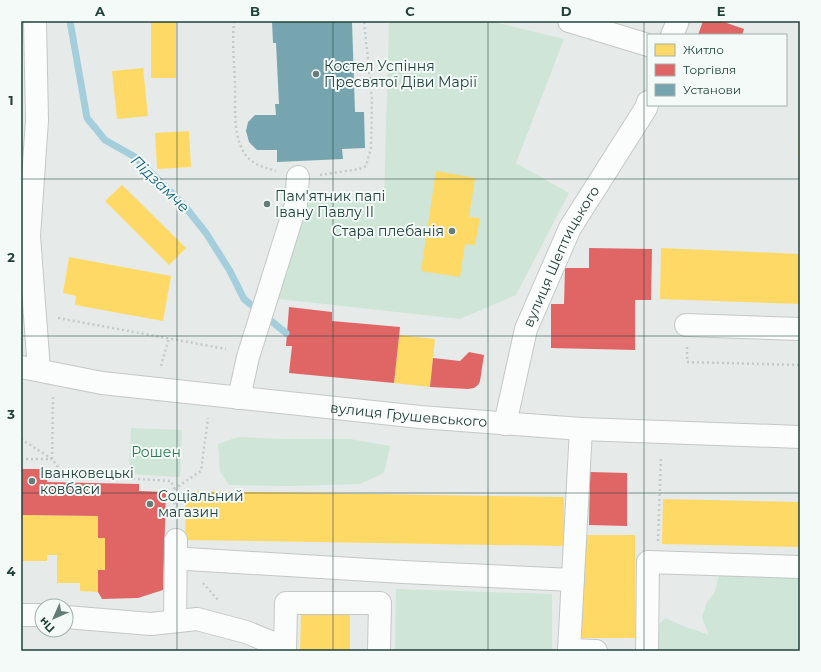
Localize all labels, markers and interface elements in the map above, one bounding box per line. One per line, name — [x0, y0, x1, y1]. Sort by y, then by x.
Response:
text: A — [94, 3, 106, 19]
text: B — [250, 3, 260, 19]
text: C — [405, 3, 415, 19]
text: D — [561, 3, 572, 19]
text: E — [717, 3, 726, 19]
legend — [647, 34, 787, 106]
text: Житло — [683, 42, 724, 57]
place label: Костел Успіння Пресвятої Діви Марії — [324, 57, 477, 91]
text: Торгівля — [683, 62, 736, 77]
marker: Костел Успіння Пресвятої Діви Марії — [311, 69, 321, 79]
text: Установи — [683, 82, 741, 97]
text: 1 — [8, 92, 14, 108]
water label: Підзамче — [127, 151, 194, 216]
street label: вулиця Шептицького — [519, 182, 603, 330]
place label: Пам'ятник папі Івану Павлу ІІ — [275, 187, 385, 221]
marker: Пам'ятник папі Івану Павлу ІІ — [262, 199, 272, 209]
place label: Стара плебанія — [332, 222, 444, 240]
marker: Стара плебанія — [447, 226, 457, 236]
text: 2 — [7, 249, 15, 265]
street label: вулиця Грушевського — [329, 398, 488, 431]
text: 3 — [6, 406, 15, 422]
park label: Рошен — [131, 443, 181, 461]
place label: Іванковецькі ковбаси — [40, 464, 134, 498]
marker: Іванковецькі ковбаси — [27, 476, 37, 486]
place label: Соціальний магазин — [158, 487, 244, 521]
marker: Соціальний магазин — [145, 499, 155, 509]
text: 4 — [7, 563, 16, 579]
north arrow — [34, 598, 74, 638]
text: Пн — [36, 614, 58, 636]

